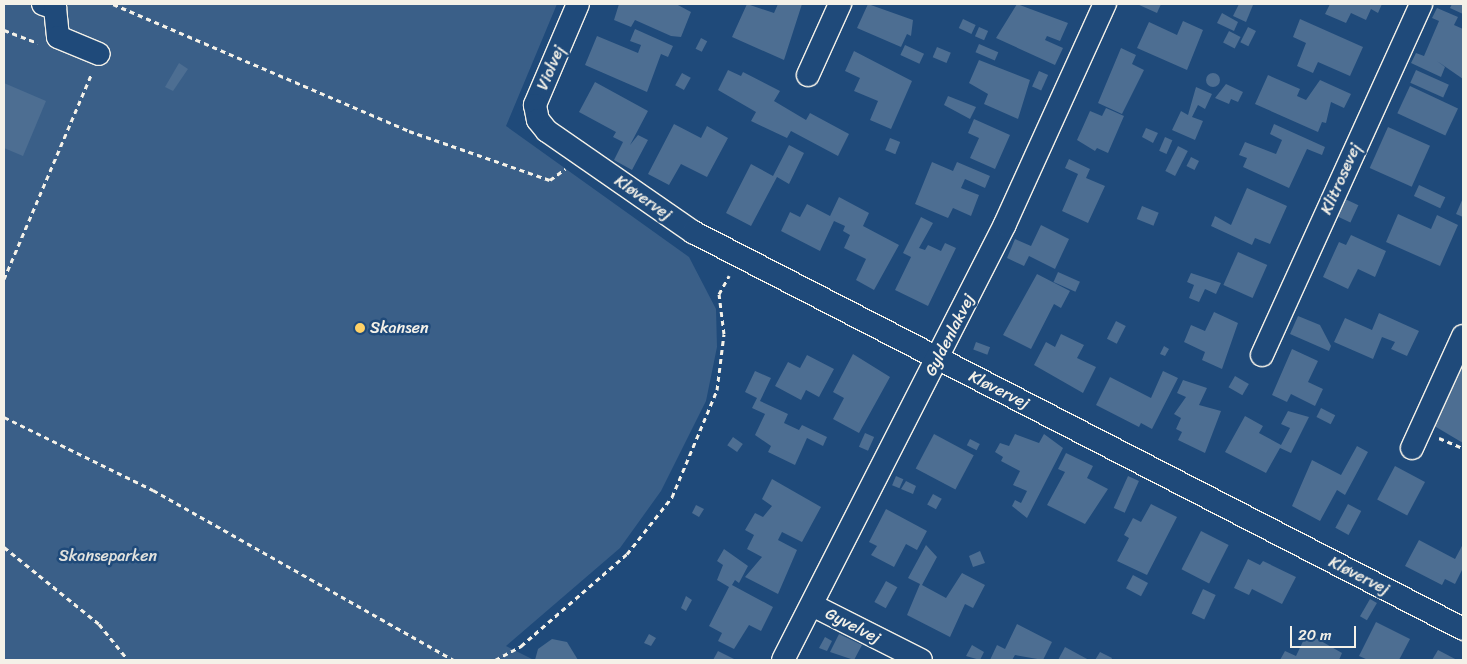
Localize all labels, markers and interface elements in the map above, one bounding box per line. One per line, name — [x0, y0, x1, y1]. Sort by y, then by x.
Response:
street label: Violvej — [533, 43, 569, 93]
street label: Klitrosevej — [1317, 140, 1365, 218]
street label: Kløvervej — [611, 171, 675, 225]
street label: Gyldenlakvej — [921, 291, 979, 379]
place label: Skansen — [370, 318, 429, 338]
marker: Skansen — [354, 322, 366, 334]
street label: Kløvervej — [965, 367, 1033, 413]
park label: Skanseparken — [59, 546, 157, 566]
street label: Kløvervej — [1325, 553, 1393, 599]
street label: Gyvelvej — [822, 604, 884, 648]
scale bar — [1292, 616, 1358, 648]
text: 20 m — [1298, 622, 1332, 648]

